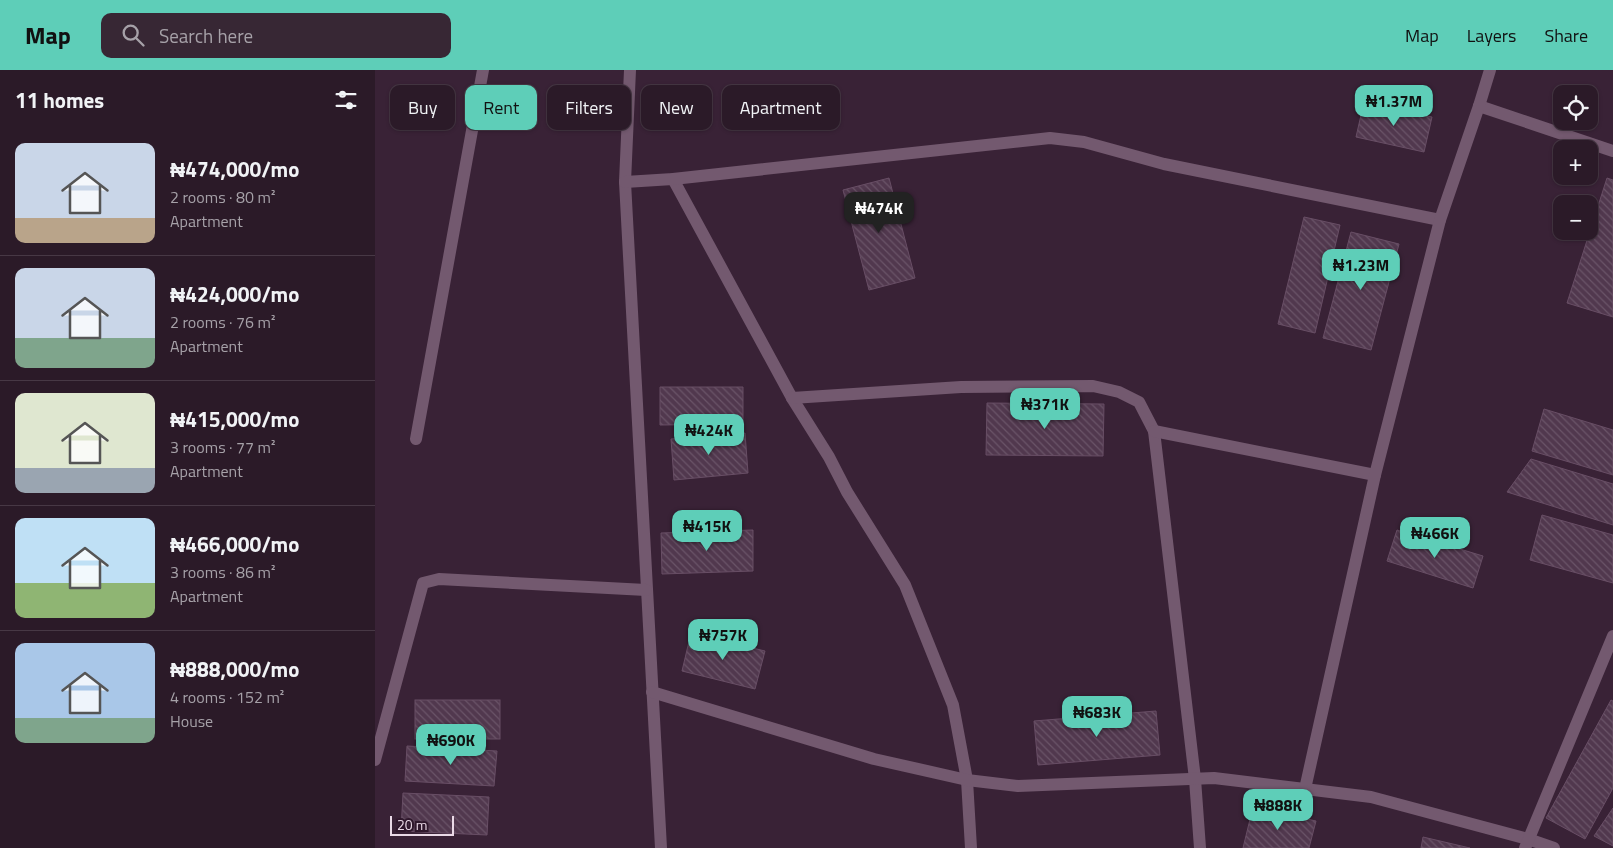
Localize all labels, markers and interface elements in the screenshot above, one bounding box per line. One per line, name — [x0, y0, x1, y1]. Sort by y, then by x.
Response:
search box — [101, 13, 451, 58]
text: Map — [25, 17, 71, 53]
icon: search — [119, 21, 147, 49]
text: Search here — [159, 21, 253, 50]
text: Map — [1405, 22, 1439, 49]
text: Layers — [1467, 22, 1516, 49]
text: Share — [1544, 22, 1588, 49]
text: 11 homes — [15, 84, 104, 116]
chip: Buy — [390, 85, 455, 130]
chip: Rent — [465, 85, 537, 130]
chip: Filters — [547, 85, 631, 130]
chip: New — [641, 85, 712, 130]
chip: Apartment — [722, 85, 840, 130]
pin: ₦1.37M — [1353, 85, 1435, 127]
map controls — [1553, 85, 1598, 240]
button: locate — [1553, 85, 1598, 130]
icon: filters — [332, 86, 360, 114]
text: ₦1.37M — [1366, 89, 1422, 113]
button: + — [1553, 140, 1598, 185]
text: ₦474,000/mo — [170, 153, 299, 185]
icon: home — [55, 163, 115, 223]
text: 2 rooms · 80 m² — [170, 185, 275, 209]
pin: ₦474K — [844, 191, 914, 234]
button: − — [1553, 195, 1598, 240]
text: ₦474K — [855, 196, 903, 220]
text: Apartment — [170, 209, 243, 233]
pin: ₦1.23M — [1320, 248, 1402, 291]
text: ₦1.23M — [1333, 253, 1389, 277]
text: ₦424,000/mo — [170, 278, 299, 310]
icon: home — [55, 288, 115, 348]
text: 2 rooms · 76 m² — [170, 310, 275, 334]
text: Apartment — [170, 334, 243, 358]
pin: ₦371K — [1010, 388, 1080, 430]
text: ₦371K — [1021, 392, 1069, 416]
text: ₦415,000/mo — [170, 403, 299, 435]
icon: home — [55, 413, 115, 473]
pin: ₦424K — [674, 414, 744, 456]
text: ₦424K — [685, 418, 733, 442]
text: 3 rooms · 77 m² — [170, 435, 275, 459]
text: Apartment — [170, 459, 243, 483]
pin: ₦415K — [672, 510, 742, 552]
text: ₦415K — [683, 514, 731, 538]
pin: ₦466K — [1400, 516, 1470, 559]
text: ₦466K — [1411, 521, 1459, 545]
text: ₦466,000/mo — [170, 528, 299, 560]
icon: home — [55, 538, 115, 598]
text: 3 rooms · 86 m² — [170, 560, 275, 584]
text: Apartment — [170, 584, 243, 608]
pin: ₦757K — [688, 618, 758, 661]
text: ₦757K — [699, 623, 747, 647]
text: ₦888,000/mo — [170, 653, 299, 685]
icon: home — [55, 663, 115, 723]
text: 4 rooms · 152 m² — [170, 685, 284, 709]
pin: ₦683K — [1062, 696, 1132, 738]
text: ₦683K — [1073, 700, 1121, 724]
text: House — [170, 709, 213, 733]
pin: ₦690K — [416, 724, 486, 766]
text: ₦690K — [427, 728, 475, 752]
pin: ₦888K — [1243, 788, 1313, 831]
text: ₦888K — [1254, 793, 1302, 817]
scale bar — [390, 813, 454, 836]
text: 20 m — [397, 814, 427, 835]

